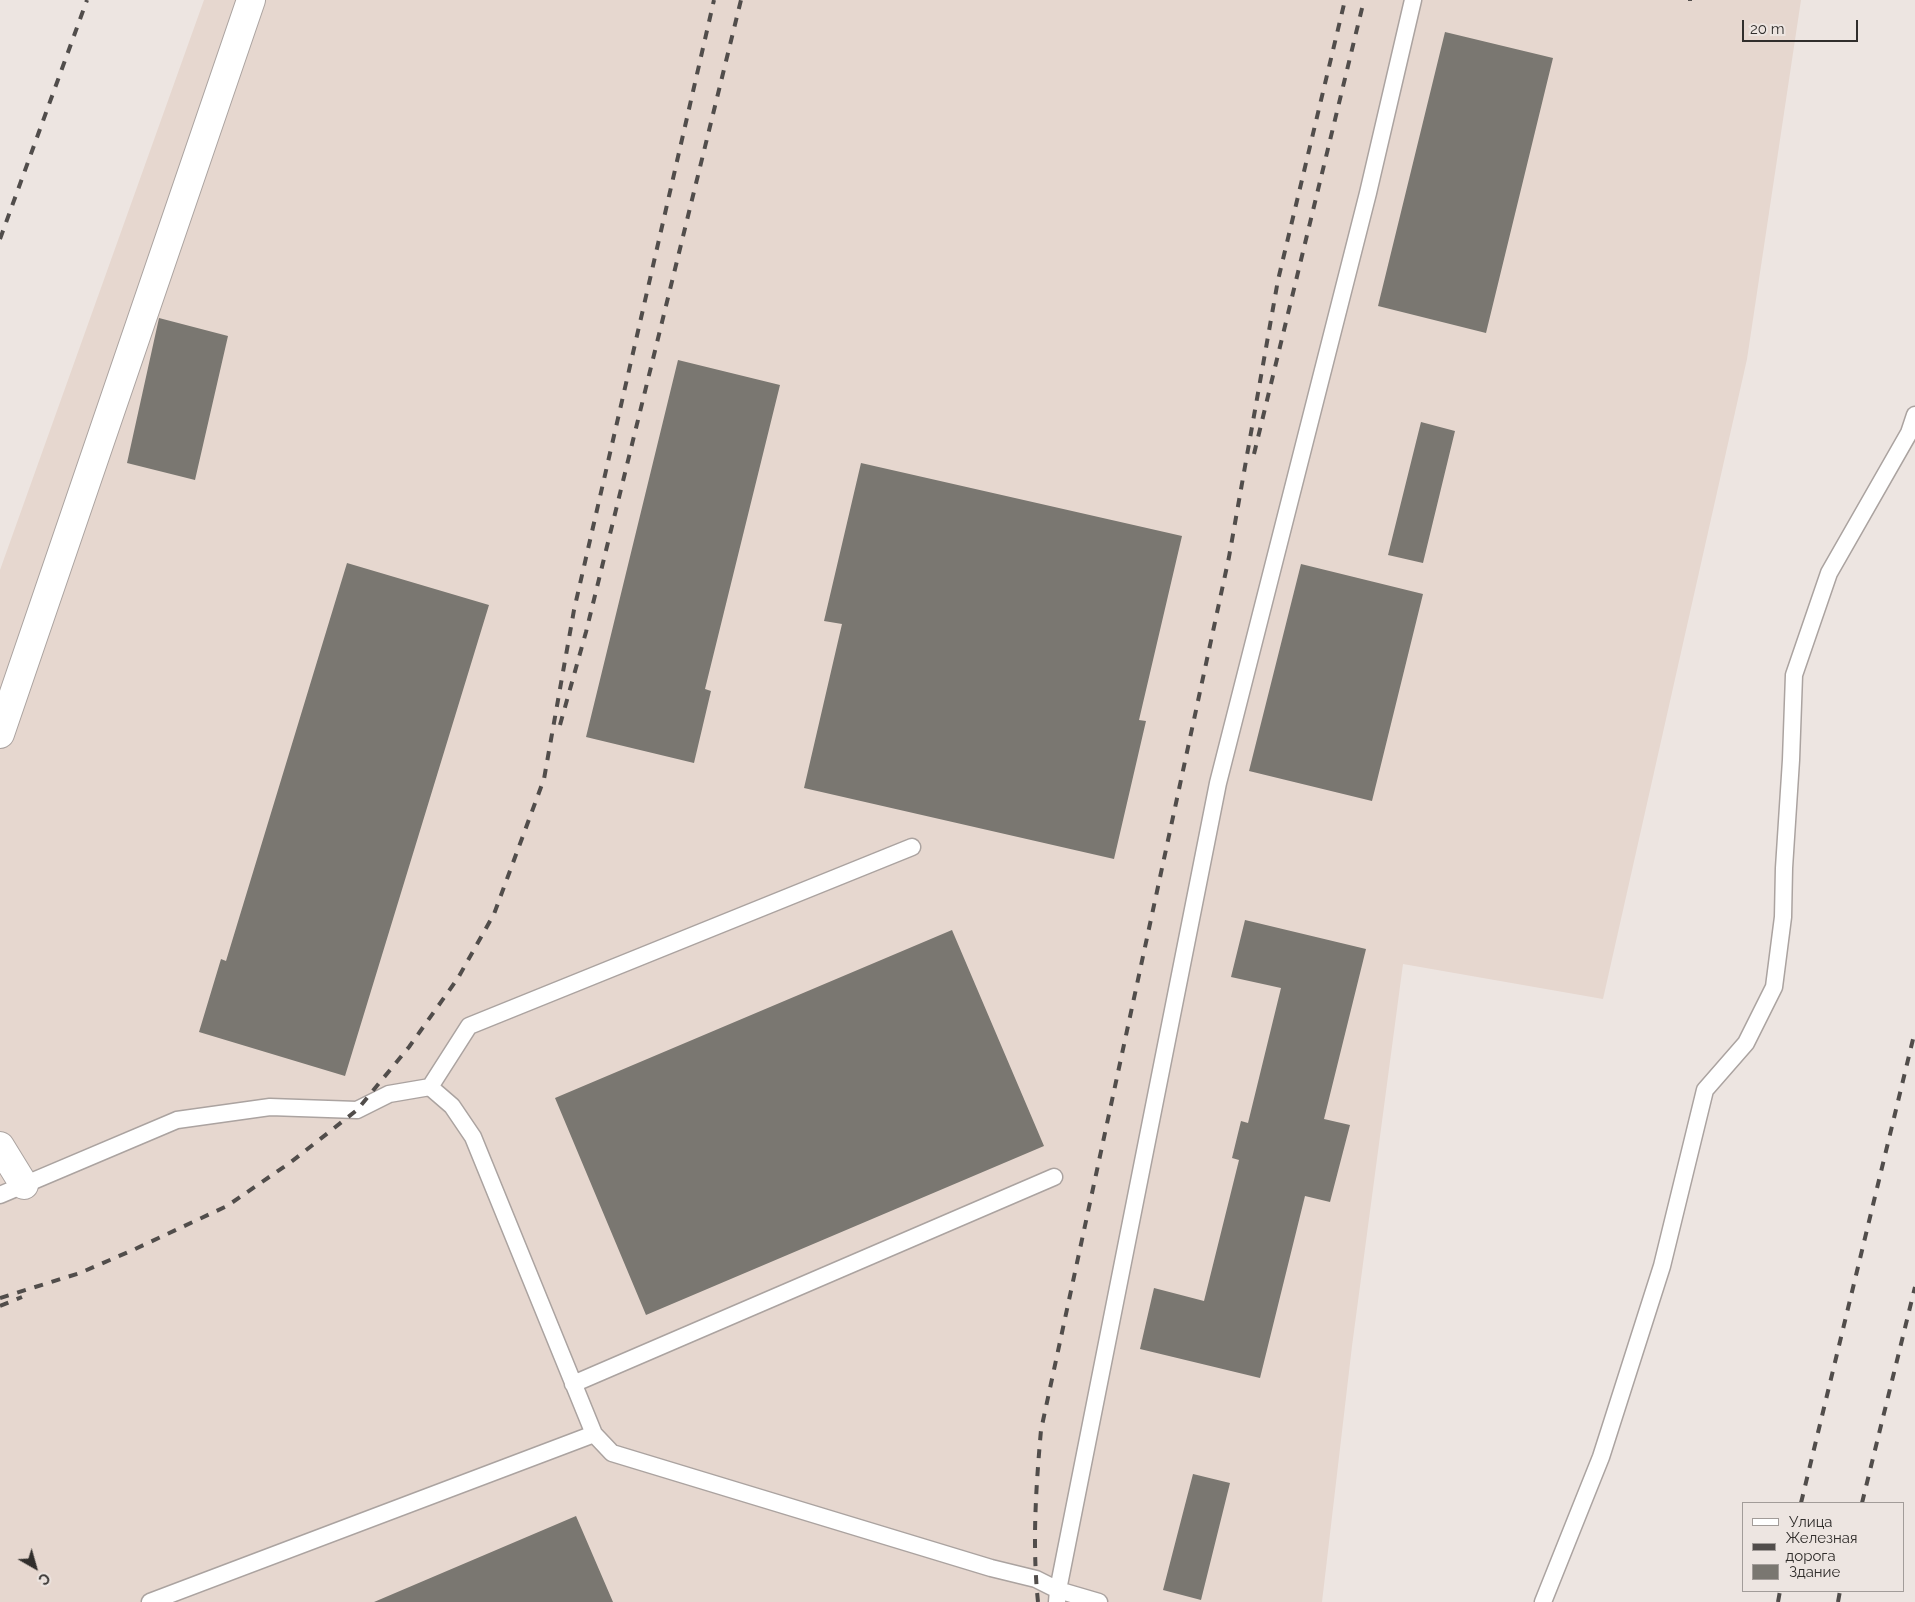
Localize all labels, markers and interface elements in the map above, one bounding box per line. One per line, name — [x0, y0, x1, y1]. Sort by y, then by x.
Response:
scale bar — [1745, 10, 1861, 42]
text: 20 m — [1750, 20, 1785, 38]
legend — [1742, 1502, 1905, 1592]
text: Улица — [1789, 1513, 1833, 1531]
text: Железная дорога — [1786, 1529, 1858, 1565]
north arrow — [10, 1542, 60, 1592]
text: Здание — [1789, 1563, 1840, 1581]
text: С — [36, 1570, 53, 1588]

